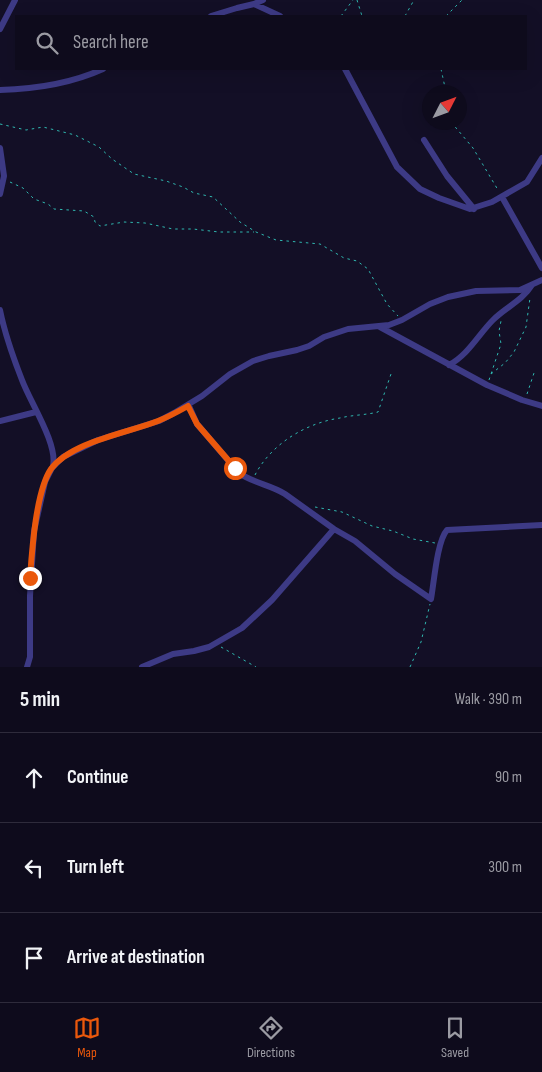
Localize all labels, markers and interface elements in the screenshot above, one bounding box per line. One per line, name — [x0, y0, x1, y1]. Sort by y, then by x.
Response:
search box — [15, 15, 527, 70]
icon: search — [33, 29, 61, 57]
text: Search here — [73, 31, 149, 54]
north arrow — [422, 85, 467, 130]
route start — [224, 457, 247, 480]
route end — [19, 567, 42, 590]
text: 5 min — [20, 687, 60, 712]
text: Walk · 390 m — [455, 690, 522, 709]
icon: ahead — [20, 764, 48, 792]
text: Continue — [67, 766, 128, 789]
text: 90 m — [495, 768, 522, 787]
icon: left — [20, 854, 48, 882]
text: Turn left — [67, 856, 124, 879]
text: 300 m — [488, 858, 522, 877]
icon: arrive — [20, 944, 48, 972]
text: Arrive at destination — [67, 946, 205, 969]
tab: Map — [73, 1014, 101, 1061]
tab: Directions — [247, 1014, 295, 1061]
tab: Saved — [441, 1014, 469, 1061]

